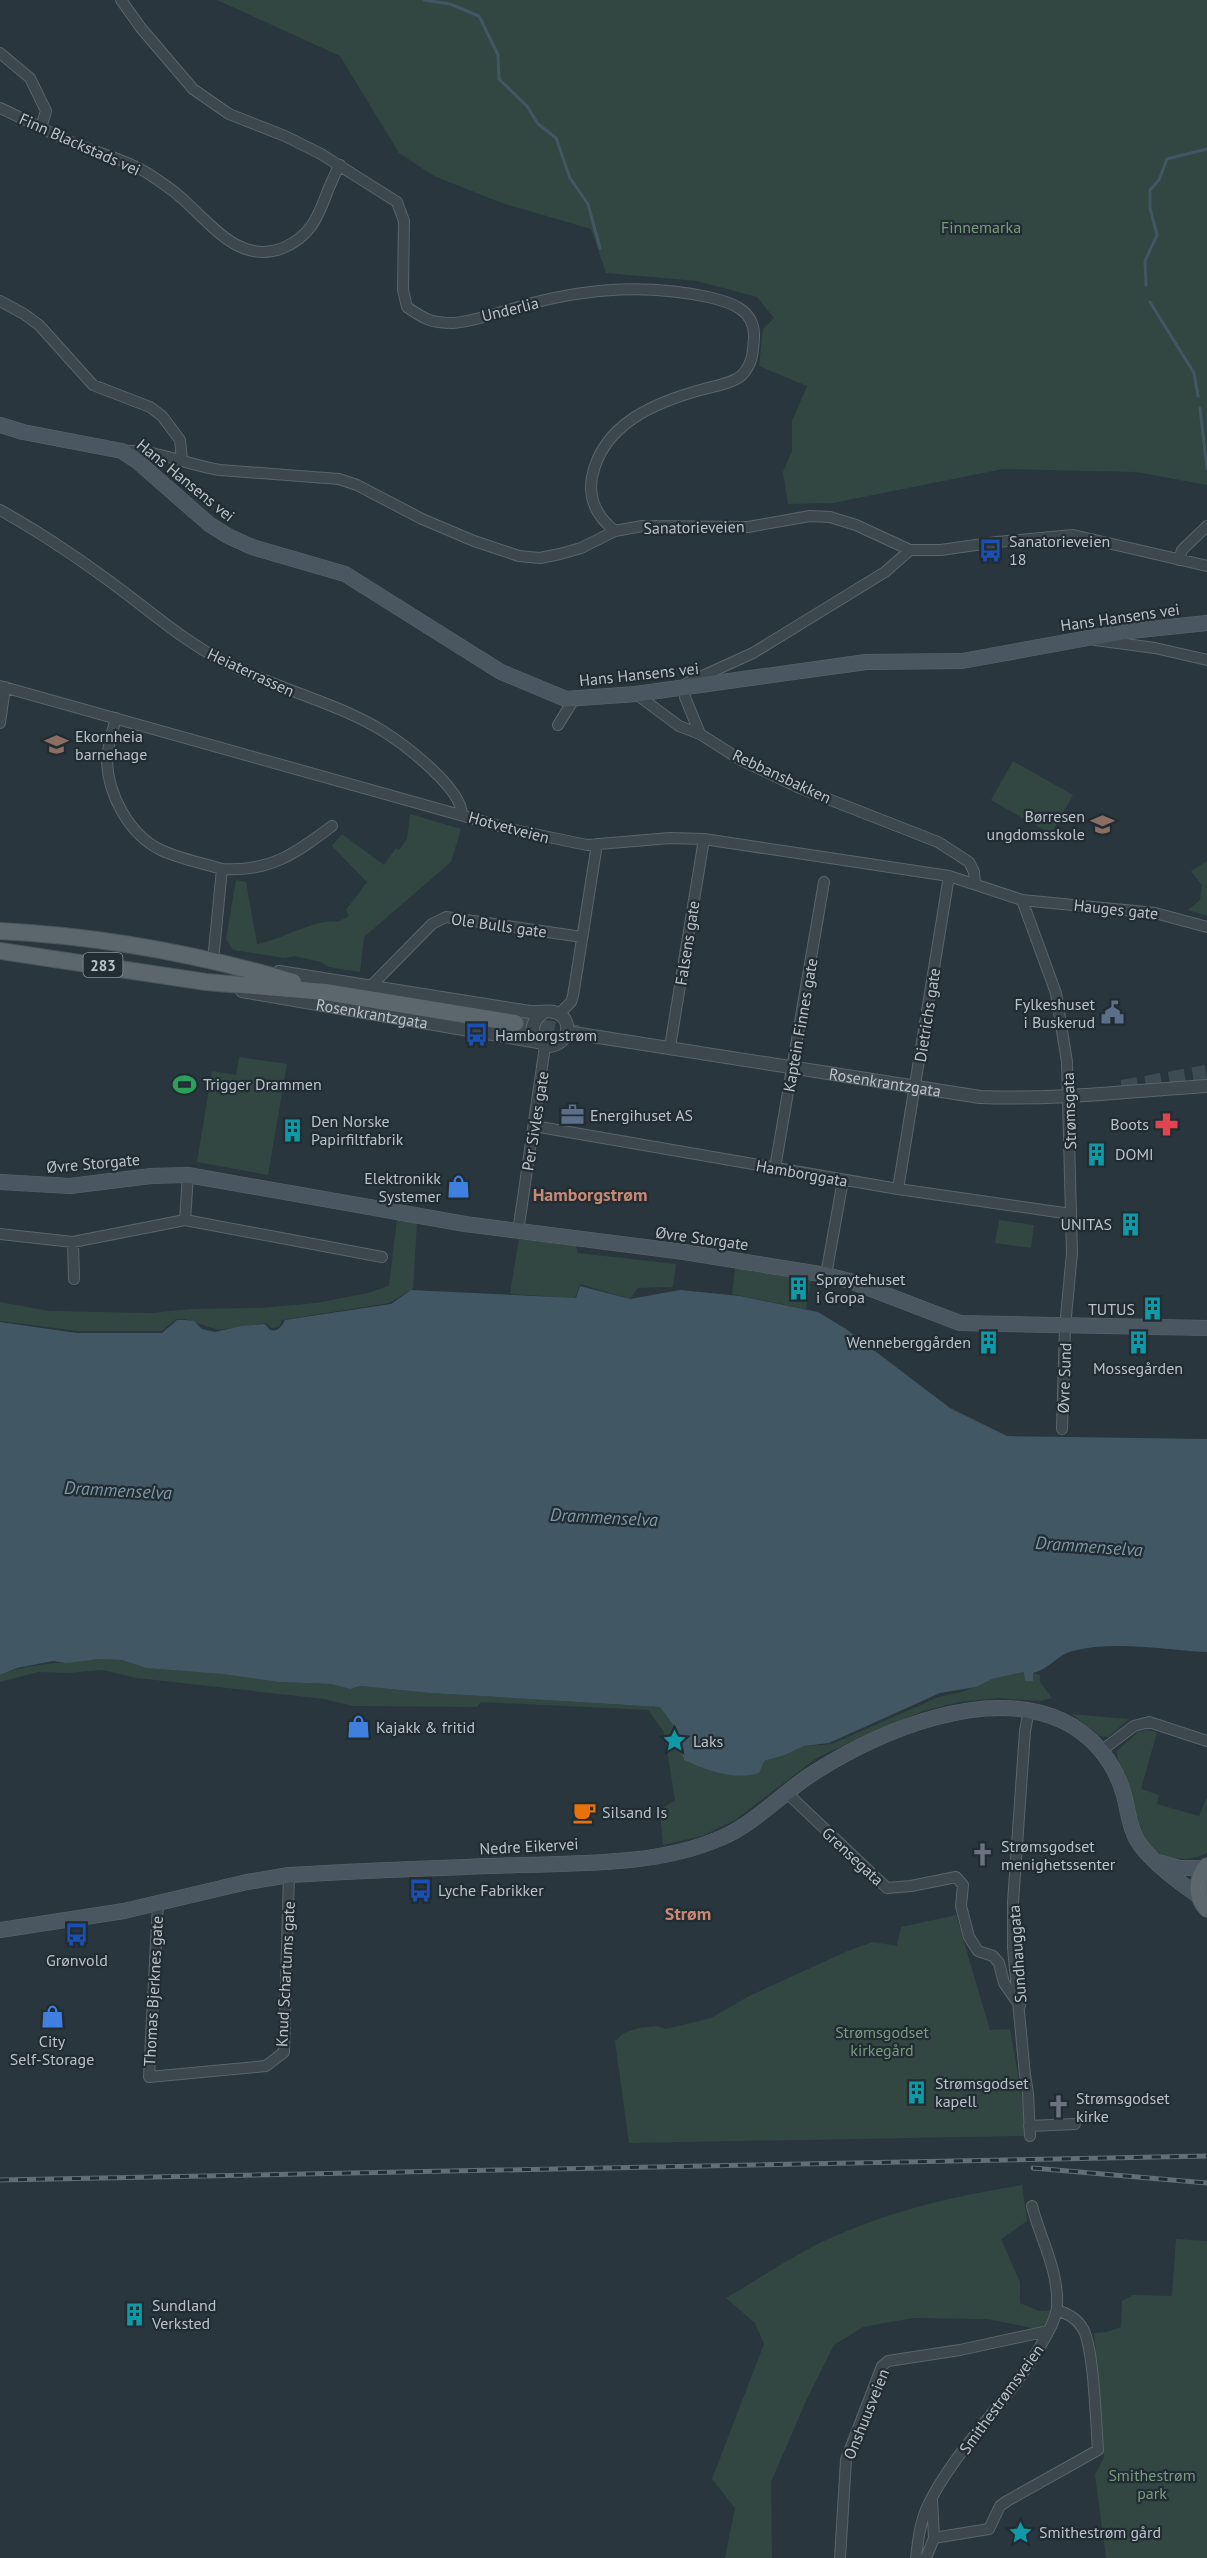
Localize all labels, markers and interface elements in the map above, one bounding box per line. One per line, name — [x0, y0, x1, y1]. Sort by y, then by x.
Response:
street label: Finn Blackstads vei — [16, 108, 144, 180]
park label: Finnemarka — [941, 217, 1021, 237]
street label: Underlia — [479, 292, 541, 326]
street label: Hans Hansens vei — [133, 434, 239, 526]
street label: Sanatorieveien — [643, 516, 745, 538]
place label: Sanatorieveien 18 — [1009, 531, 1110, 569]
bus stop icon: Sanatorieveien 18 — [978, 537, 1004, 563]
street label: Hans Hansens vei — [1059, 599, 1181, 635]
street label: Heiaterrassen — [204, 643, 298, 701]
street label: Hans Hansens vei — [578, 658, 700, 690]
place label: Ekornheia barnehage — [75, 726, 147, 764]
school or university icon: Ekornheia barnehage — [44, 732, 70, 758]
street label: Rebbansbakken — [730, 744, 834, 808]
place label: Børresen ungdomsskole — [987, 806, 1085, 844]
street label: Hotvetveien — [466, 807, 552, 847]
school or university icon: Børresen ungdomsskole — [1090, 812, 1116, 838]
street label: Hauges gate — [1073, 895, 1159, 923]
street label: Falsens gate — [670, 899, 704, 987]
street label: Ole Bulls gate — [450, 908, 548, 942]
road number: 283 — [84, 953, 122, 977]
street label: Kaptein Finnes gate — [778, 956, 822, 1094]
street label: Dietrichs gate — [910, 967, 944, 1063]
street label: Rosenkrantzgata — [315, 994, 429, 1033]
place label: Fylkeshuset i Buskerud — [1015, 994, 1096, 1032]
public building icon: Fylkeshuset i Buskerud — [1100, 1000, 1126, 1026]
bus stop icon: Hamborgstrøm — [464, 1022, 490, 1048]
place label: Hamborgstrøm — [495, 1025, 597, 1045]
street label: Rosenkrantzgata — [828, 1063, 942, 1101]
street label: Per Sivles gate — [517, 1070, 553, 1172]
sports icon: Trigger Drammen — [172, 1071, 198, 1097]
street label: Strømsgata — [1058, 1072, 1080, 1150]
place label: Trigger Drammen — [203, 1074, 322, 1094]
office icon: Energihuset AS — [559, 1102, 585, 1128]
place label: Energihuset AS — [590, 1105, 693, 1125]
place label: Den Norske Papirfiltfabrik — [311, 1111, 404, 1149]
pharmacy icon: Boots — [1154, 1111, 1180, 1137]
place label: Boots — [1110, 1114, 1149, 1134]
building icon: Den Norske Papirfiltfabrik — [280, 1117, 306, 1143]
building icon: DOMI — [1084, 1141, 1110, 1167]
place label: DOMI — [1115, 1144, 1154, 1164]
street label: Øvre Storgate — [45, 1149, 141, 1177]
street label: Hamborggata — [755, 1155, 849, 1191]
place label: Elektronikk Systemer — [364, 1168, 442, 1206]
shop icon: Elektronikk Systemer — [446, 1174, 472, 1200]
district label: Hamborgstrøm — [533, 1183, 647, 1206]
building icon: UNITAS — [1117, 1211, 1143, 1237]
place label: UNITAS — [1060, 1214, 1112, 1234]
street label: Øvre Storgate — [654, 1222, 750, 1254]
place label: Sprøytehuset i Gropa — [816, 1269, 906, 1307]
building icon: Sprøytehuset i Gropa — [785, 1275, 811, 1301]
building icon: TUTUS — [1140, 1296, 1166, 1322]
place label: TUTUS — [1088, 1299, 1135, 1319]
building icon: Wenneberggården — [976, 1329, 1002, 1355]
building icon: Mossegården — [1125, 1330, 1151, 1356]
place label: Wenneberggården — [846, 1332, 971, 1352]
street label: Øvre Sund — [1053, 1342, 1075, 1414]
place label: Mossegården — [1093, 1358, 1183, 1378]
water label: Drammenselva — [64, 1476, 173, 1504]
water label: Drammenselva — [550, 1503, 659, 1531]
water label: Drammenselva — [1034, 1531, 1144, 1561]
shop icon: Kajakk & fritid — [345, 1714, 371, 1740]
place label: Kajakk & fritid — [376, 1717, 475, 1737]
place icon: Laks — [662, 1728, 688, 1754]
place label: Laks — [693, 1731, 724, 1751]
cafe icon: Silsand Is — [571, 1799, 597, 1825]
place label: Silsand Is — [602, 1802, 667, 1822]
street label: Grensegata — [818, 1823, 888, 1889]
street label: Nedre Eikervei — [479, 1833, 579, 1859]
place label: Strømsgodset menighetssenter — [1001, 1836, 1116, 1874]
church icon: Strømsgodset menighetssenter — [970, 1842, 996, 1868]
bus stop icon: Lyche Fabrikker — [407, 1877, 433, 1903]
place label: Lyche Fabrikker — [438, 1880, 544, 1900]
street label: Knud Schartums gate — [271, 1901, 299, 2047]
district label: Strøm — [665, 1902, 711, 1925]
street label: Sundhauggata — [1004, 1904, 1030, 2004]
street label: Thomas Bjerknes gate — [139, 1915, 167, 2067]
bus stop icon: Grønvold — [64, 1922, 90, 1948]
place label: Grønvold — [46, 1950, 108, 1970]
shop icon: City Self-Storage — [39, 2003, 65, 2029]
park label: Strømsgodset kirkegård — [835, 2022, 929, 2060]
place label: City Self-Storage — [10, 2031, 94, 2069]
place label: Strømsgodset kapell — [935, 2073, 1029, 2111]
building icon: Strømsgodset kapell — [904, 2079, 930, 2105]
place label: Strømsgodset kirke — [1076, 2088, 1170, 2126]
church icon: Strømsgodset kirke — [1045, 2094, 1071, 2120]
place label: Sundland Verksted — [151, 2295, 216, 2333]
building icon: Sundland Verksted — [121, 2301, 147, 2327]
street label: Smithestrømsveien — [954, 2340, 1048, 2458]
street label: Onshuusveien — [839, 2366, 893, 2462]
park label: Smithestrøm park — [1108, 2465, 1196, 2503]
place icon: Smithestrøm gård — [1008, 2519, 1034, 2545]
place label: Smithestrøm gård — [1039, 2522, 1161, 2542]

